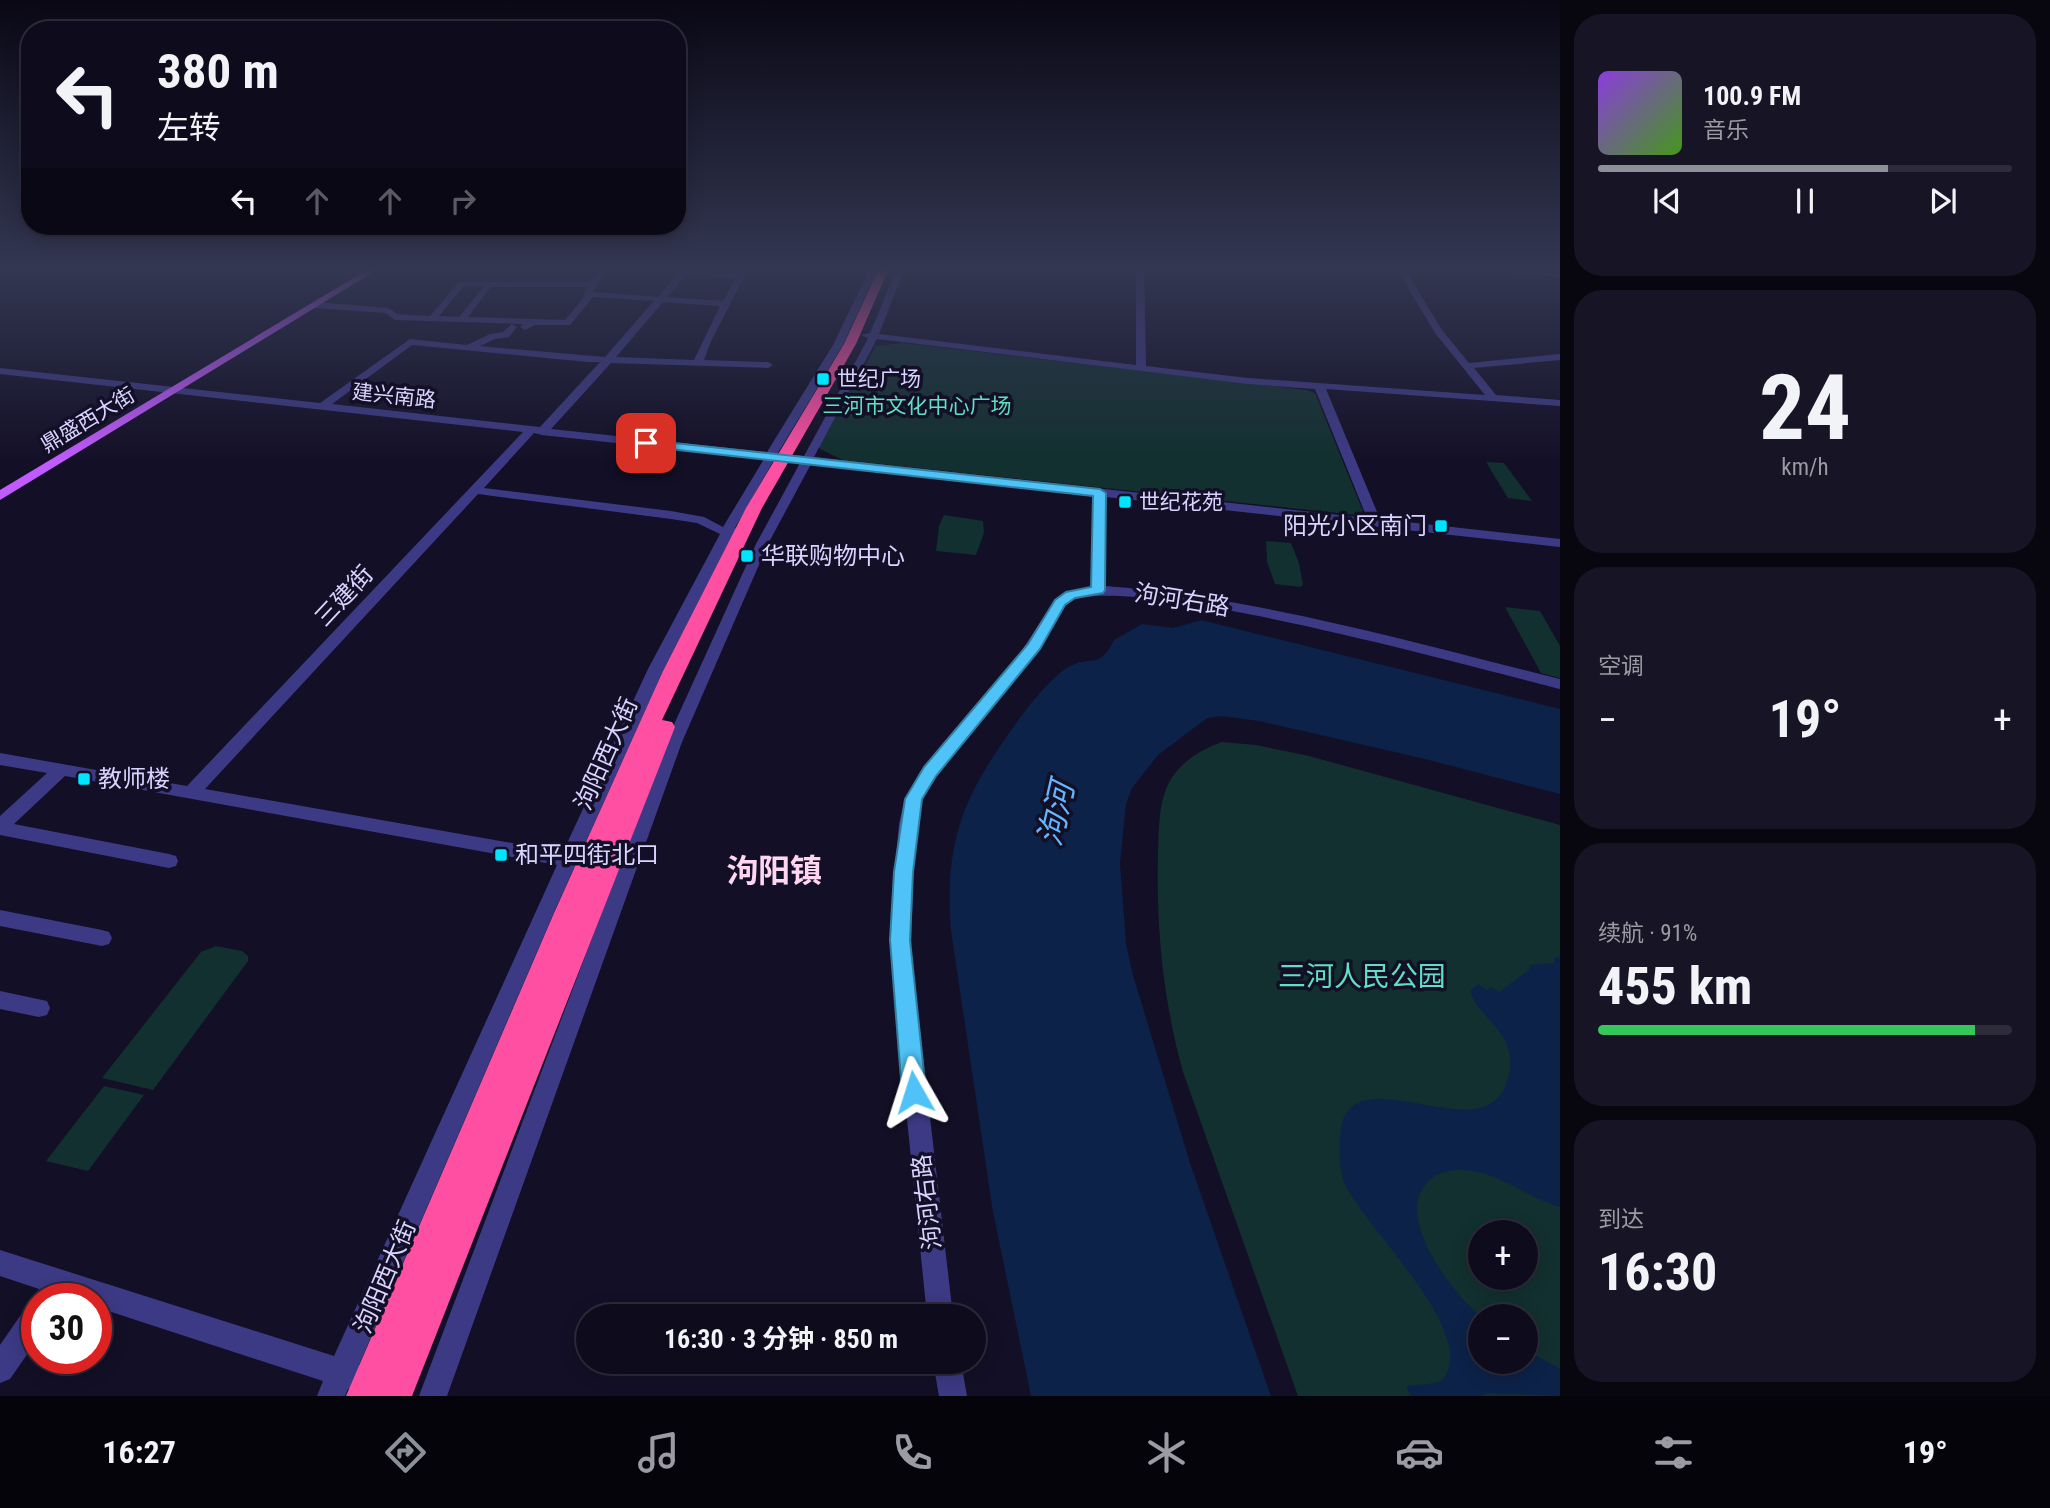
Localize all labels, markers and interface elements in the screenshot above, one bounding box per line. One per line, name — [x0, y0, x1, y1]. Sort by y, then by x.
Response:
text: 380 m — [157, 43, 279, 100]
icon: left — [42, 49, 133, 140]
text: 100.9 FM — [1703, 81, 1801, 111]
text: 左转 — [157, 109, 221, 147]
text: 音乐 — [1703, 117, 1749, 144]
icon: left — [225, 182, 263, 220]
icon: ahead — [298, 182, 336, 220]
icon: ahead — [371, 182, 409, 220]
icon: right — [444, 182, 482, 220]
icon: previous — [1648, 182, 1686, 220]
icon: pause — [1786, 182, 1824, 220]
icon: next — [1924, 182, 1962, 220]
text: 24 — [1759, 355, 1851, 461]
place label: 世纪广场 — [837, 367, 921, 391]
marker: 世纪广场 — [815, 371, 831, 387]
street label: 建兴南路 — [351, 380, 437, 412]
street label: 鼎盛西大街 — [37, 383, 139, 457]
park label: 三河市文化中心广场 — [823, 394, 1012, 418]
pin — [616, 413, 676, 473]
icon: arrive — [627, 424, 665, 462]
text: km/h — [1781, 454, 1829, 481]
place label: 世纪花苑 — [1139, 490, 1223, 514]
marker: 世纪花苑 — [1117, 494, 1133, 510]
place label: 阳光小区南门 — [1283, 512, 1427, 540]
marker: 阳光小区南门 — [1433, 518, 1449, 534]
place label: 华联购物中心 — [761, 542, 905, 570]
marker: 华联购物中心 — [739, 548, 755, 564]
street label: 三建街 — [309, 560, 379, 632]
street label: 泃河右路 — [1132, 579, 1232, 621]
text: 空调 — [1598, 653, 1644, 680]
text: 19° — [1769, 689, 1841, 750]
street label: 泃阳西大街 — [569, 693, 643, 815]
text: − — [1598, 698, 1617, 742]
text: + — [1993, 698, 2012, 742]
place label: 教师楼 — [98, 765, 170, 793]
marker: 教师楼 — [76, 771, 92, 787]
water label: 泃河 — [1030, 773, 1083, 849]
place label: 和平四街北口 — [515, 841, 659, 869]
marker: 和平四街北口 — [493, 847, 509, 863]
district label: 泃阳镇 — [726, 852, 822, 890]
text: 续航 · 91% — [1598, 920, 1697, 947]
text: 455 km — [1598, 956, 1752, 1017]
park label: 三河人民公园 — [1278, 960, 1446, 993]
position arrow — [877, 1055, 951, 1129]
street label: 泃河右路 — [907, 1153, 947, 1251]
text: 到达 — [1598, 1206, 1644, 1233]
street label: 泃阳西大街 — [349, 1216, 421, 1338]
map controls — [1468, 1220, 1538, 1374]
button: + — [1468, 1220, 1538, 1290]
text: 16:30 — [1598, 1242, 1717, 1303]
speed limit sign: 30 — [21, 1283, 112, 1374]
button: − — [1468, 1304, 1538, 1374]
text: 16:30 · 3 分钟 · 850 m — [664, 1324, 898, 1354]
icon: directions — [381, 1428, 430, 1477]
icon: music — [634, 1428, 683, 1477]
icon: phone — [888, 1428, 937, 1477]
icon: climate — [1142, 1428, 1191, 1477]
icon: car — [1395, 1428, 1444, 1477]
icon: filters — [1649, 1428, 1698, 1477]
text: 16:27 — [102, 1433, 176, 1471]
text: 19° — [1903, 1433, 1948, 1471]

